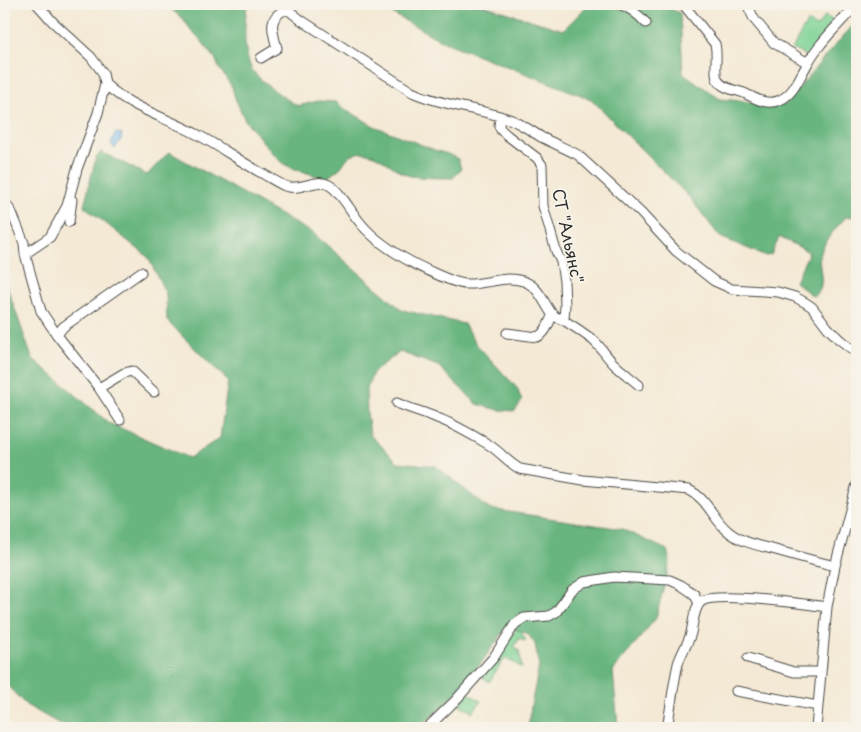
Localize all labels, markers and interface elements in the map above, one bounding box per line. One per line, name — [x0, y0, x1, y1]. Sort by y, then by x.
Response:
street label: СТ "Альянс" — [547, 186, 591, 285]

